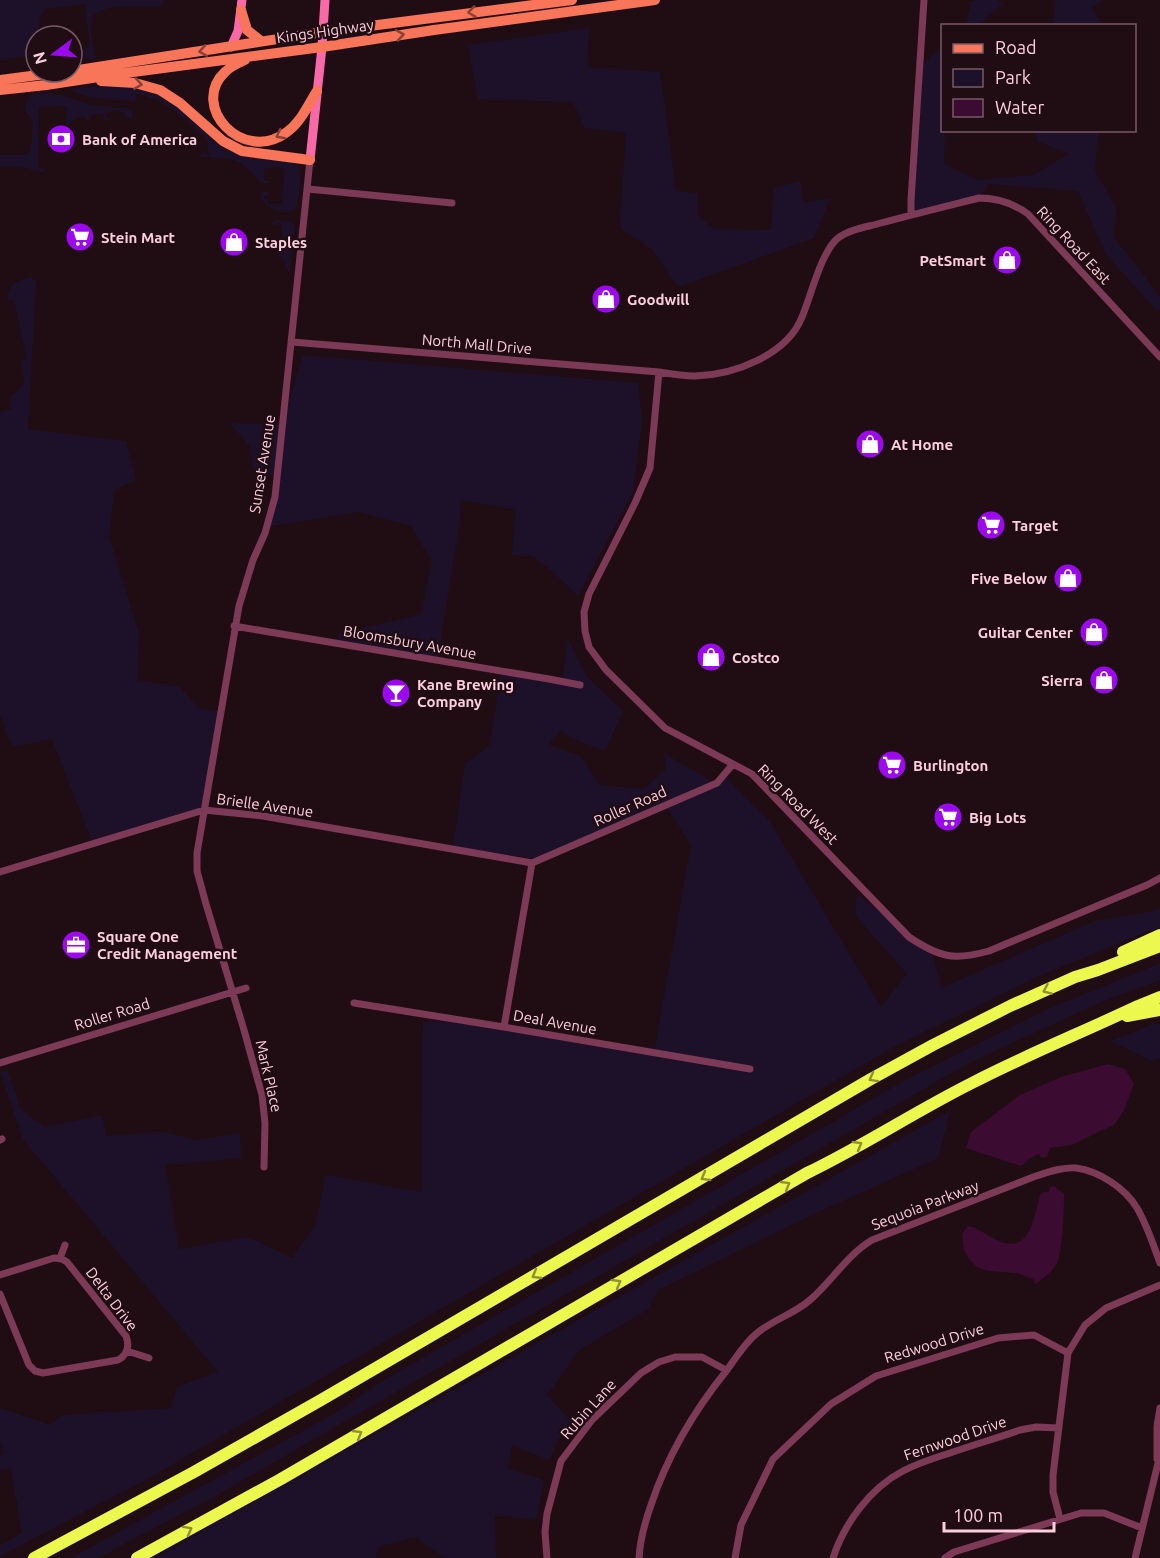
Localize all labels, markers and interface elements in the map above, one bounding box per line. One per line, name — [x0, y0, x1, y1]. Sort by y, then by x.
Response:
one-way arrow — [468, 6, 477, 18]
street label: Kings Highway — [275, 16, 375, 46]
north arrow — [24, 24, 84, 84]
legend — [941, 24, 1136, 132]
one-way arrow — [396, 30, 405, 42]
text: Road — [995, 37, 1037, 57]
one-way arrow — [198, 45, 208, 57]
text: N — [29, 50, 50, 66]
text: Park — [995, 67, 1031, 87]
one-way arrow — [133, 78, 142, 90]
text: Water — [995, 97, 1045, 117]
bank icon: Bank of America — [45, 123, 77, 155]
one-way arrow — [276, 128, 287, 139]
place label: Bank of America — [82, 131, 197, 148]
street label: Ring Road East — [1034, 203, 1114, 287]
supermarket icon: Stein Mart — [64, 221, 96, 253]
shop icon: Staples — [218, 226, 250, 258]
place label: Stein Mart — [101, 229, 176, 246]
place label: Staples — [255, 234, 307, 251]
shop icon: PetSmart — [991, 244, 1023, 276]
place label: PetSmart — [919, 252, 987, 269]
shop icon: Goodwill — [590, 283, 622, 315]
place label: Goodwill — [627, 291, 690, 308]
street label: North Mall Drive — [421, 331, 533, 357]
street label: Sunset Avenue — [246, 413, 278, 515]
shop icon: At Home — [854, 428, 886, 460]
place label: At Home — [891, 436, 953, 453]
supermarket icon: Target — [975, 509, 1007, 541]
place label: Target — [1012, 517, 1059, 534]
shop icon: Five Below — [1052, 562, 1084, 594]
place label: Five Below — [971, 570, 1047, 587]
shop icon: Guitar Center — [1078, 616, 1110, 648]
street label: Bloomsbury Avenue — [342, 622, 478, 662]
place label: Guitar Center — [978, 624, 1074, 641]
shop icon: Costco — [695, 641, 727, 673]
place label: Costco — [732, 649, 780, 666]
shop icon: Sierra — [1088, 664, 1120, 696]
place label: Sierra — [1041, 672, 1083, 689]
place label: Kane Brewing Company — [417, 676, 514, 710]
bar icon: Kane Brewing Company — [380, 677, 412, 709]
supermarket icon: Burlington — [876, 749, 908, 781]
place label: Burlington — [913, 757, 988, 774]
street label: Ring Road West — [755, 761, 842, 848]
street label: Roller Road — [591, 782, 669, 830]
street label: Brielle Avenue — [216, 790, 314, 820]
supermarket icon: Big Lots — [932, 801, 964, 833]
place label: Big Lots — [969, 809, 1026, 826]
place label: Square One Credit Management — [97, 928, 238, 962]
office icon: Square One Credit Management — [60, 929, 92, 961]
one-way arrow — [1042, 982, 1053, 994]
street label: Roller Road — [72, 994, 152, 1034]
street label: Deal Avenue — [512, 1006, 598, 1038]
street label: Mark Place — [252, 1038, 286, 1114]
one-way arrow — [869, 1071, 879, 1082]
one-way arrow — [852, 1141, 863, 1152]
one-way arrow — [701, 1169, 711, 1181]
street label: Sequoia Parkway — [869, 1177, 981, 1233]
one-way arrow — [780, 1181, 790, 1192]
street label: Delta Drive — [83, 1264, 141, 1334]
one-way arrow — [532, 1267, 542, 1279]
one-way arrow — [611, 1279, 621, 1290]
street label: Redwood Drive — [882, 1320, 986, 1366]
street label: Rubin Lane — [557, 1376, 619, 1442]
street label: Fernwood Drive — [902, 1413, 1008, 1463]
one-way arrow — [352, 1430, 362, 1441]
scale bar — [944, 1495, 1054, 1533]
text: 100 m — [953, 1505, 1003, 1525]
one-way arrow — [182, 1526, 192, 1537]

